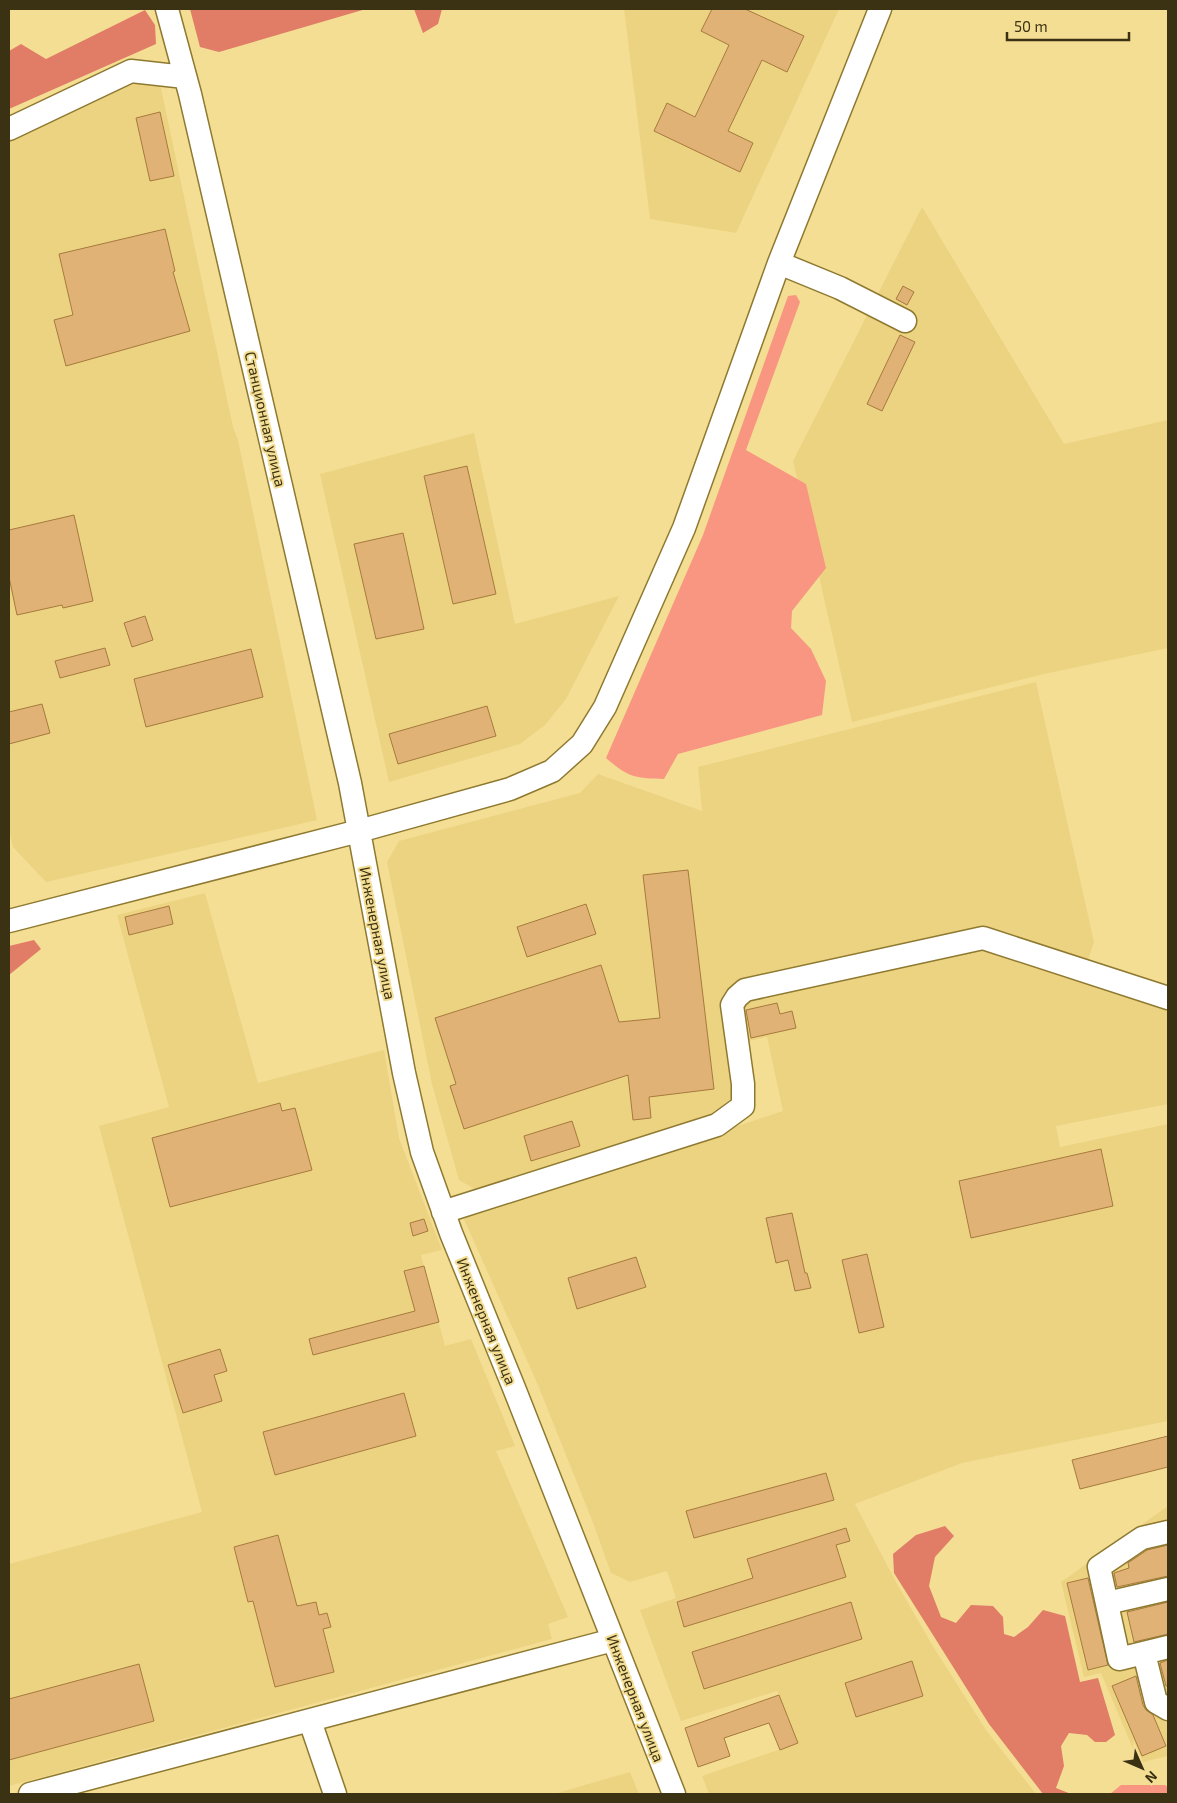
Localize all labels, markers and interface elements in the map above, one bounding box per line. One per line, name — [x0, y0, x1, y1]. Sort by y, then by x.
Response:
scale bar — [1007, 10, 1130, 42]
text: 50 m — [1014, 17, 1048, 35]
street label: Станционная улица — [241, 350, 290, 489]
street label: Инженерная улица — [355, 865, 400, 1001]
street label: Инженерная улица — [452, 1255, 521, 1387]
street label: Инженерная улица — [602, 1632, 669, 1765]
north arrow — [1117, 1743, 1167, 1793]
text: N — [1142, 1768, 1161, 1787]

